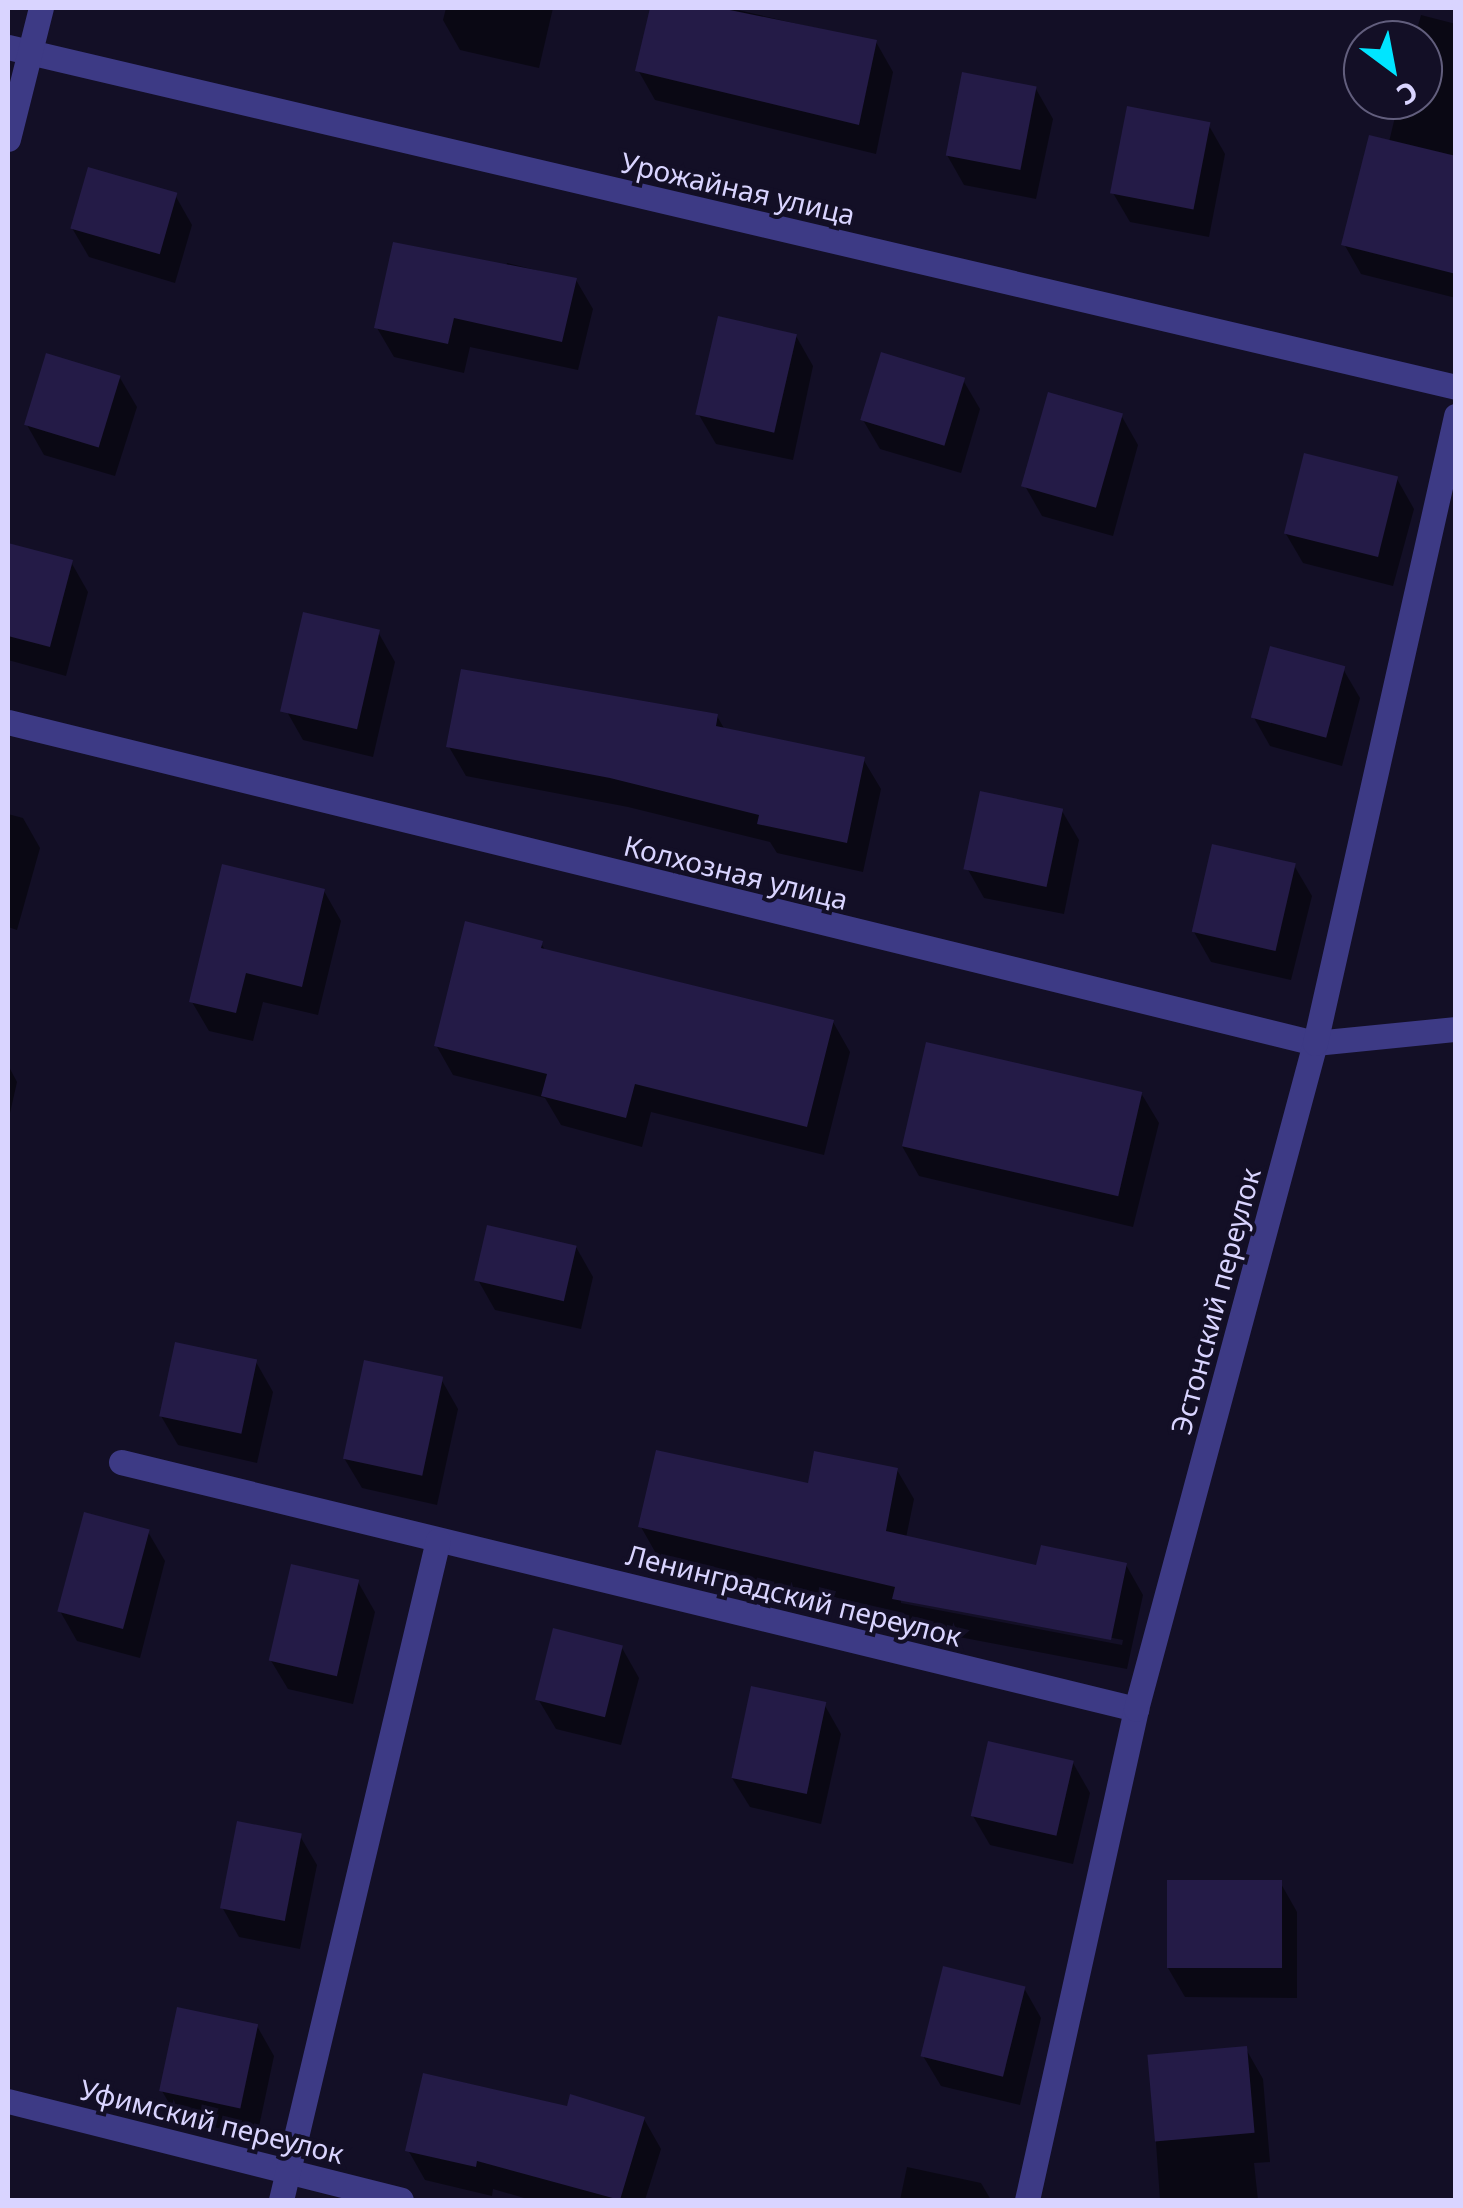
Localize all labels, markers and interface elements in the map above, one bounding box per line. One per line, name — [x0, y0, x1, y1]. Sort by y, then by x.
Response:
north arrow — [1343, 20, 1443, 120]
text: С — [1390, 73, 1426, 115]
street label: Урожайная улица — [618, 145, 858, 231]
street label: Колхозная улица — [621, 828, 851, 916]
street label: Эстонский переулок — [1163, 1164, 1267, 1438]
street label: Ленинградский переулок — [623, 1537, 965, 1653]
street label: Уфимский переулок — [77, 2072, 347, 2170]

